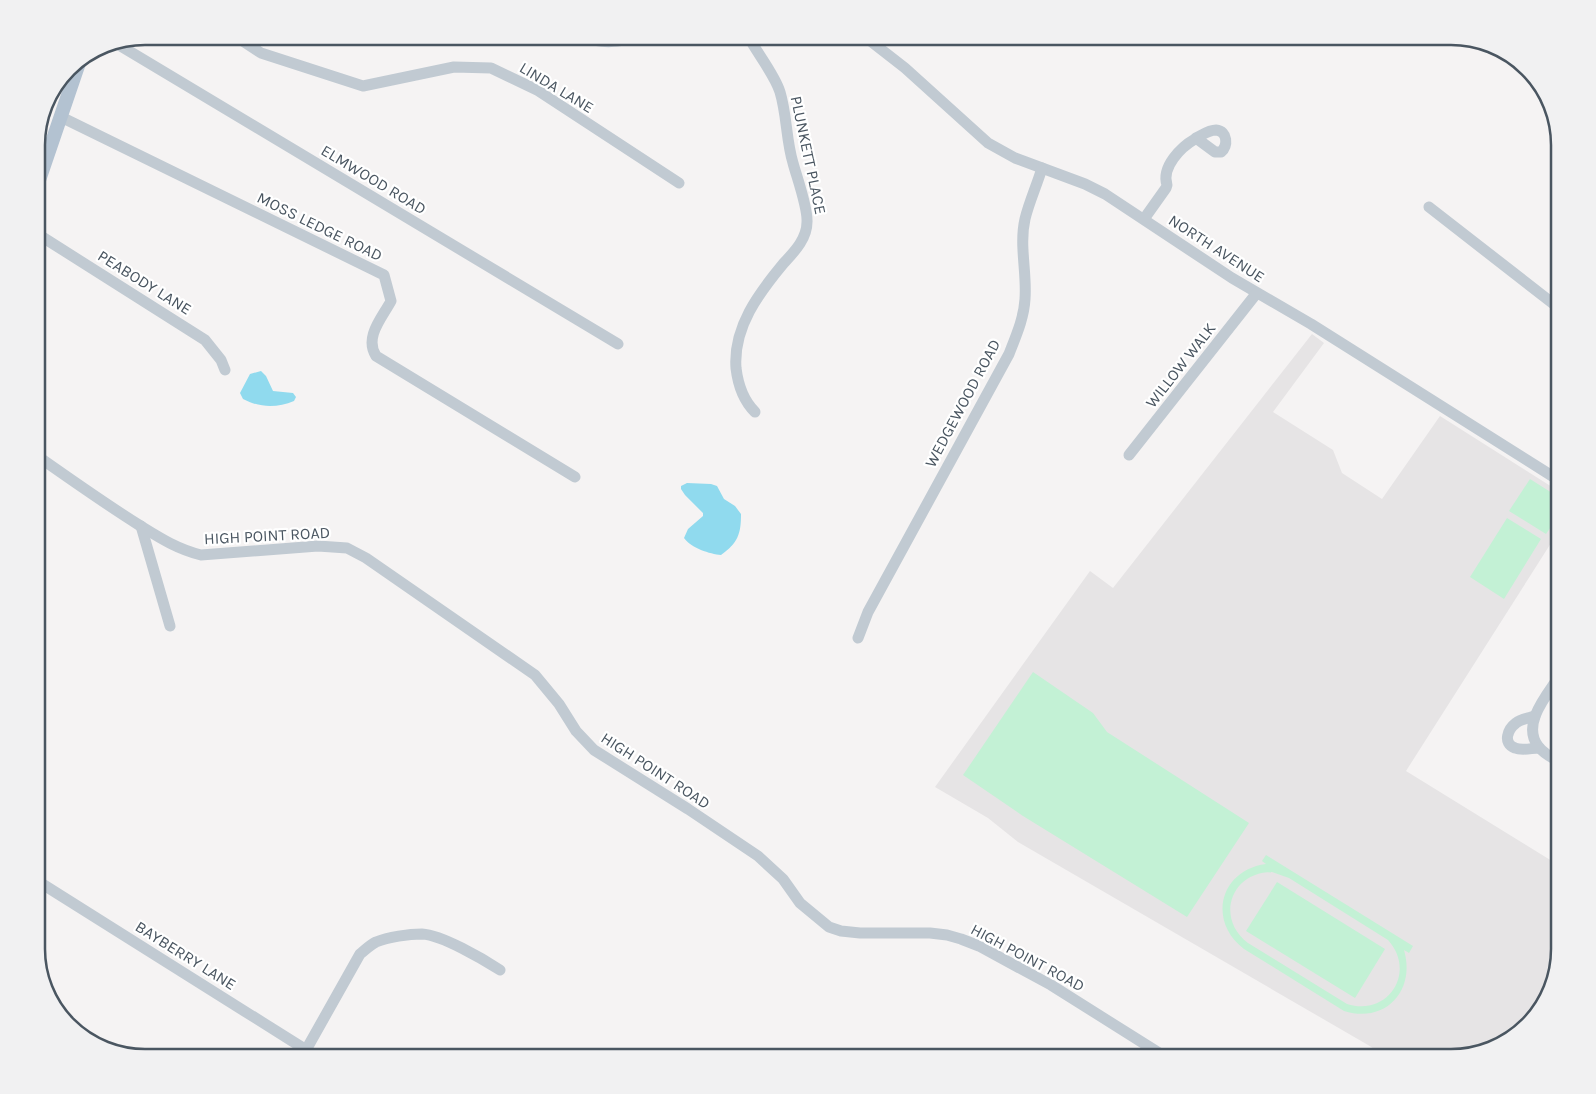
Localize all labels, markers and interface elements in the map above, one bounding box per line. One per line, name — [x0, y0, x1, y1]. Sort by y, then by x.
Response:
street label: LINDA LANE — [516, 58, 597, 117]
street label: PLUNKETT PLACE — [787, 94, 830, 216]
street label: ELMWOOD ROAD — [318, 141, 430, 218]
street label: MOSS LEDGE ROAD — [254, 188, 386, 265]
street label: NORTH AVENUE — [1165, 210, 1268, 287]
street label: PEABODY LANE — [94, 246, 195, 319]
street label: WILLOW WALK — [1141, 319, 1220, 411]
street label: WEDGEWOOD ROAD — [921, 336, 1004, 471]
street label: HIGH POINT ROAD — [203, 523, 331, 548]
street label: HIGH POINT ROAD — [598, 728, 714, 813]
street label: BAYBERRY LANE — [132, 917, 240, 994]
street label: HIGH POINT ROAD — [968, 919, 1088, 995]

